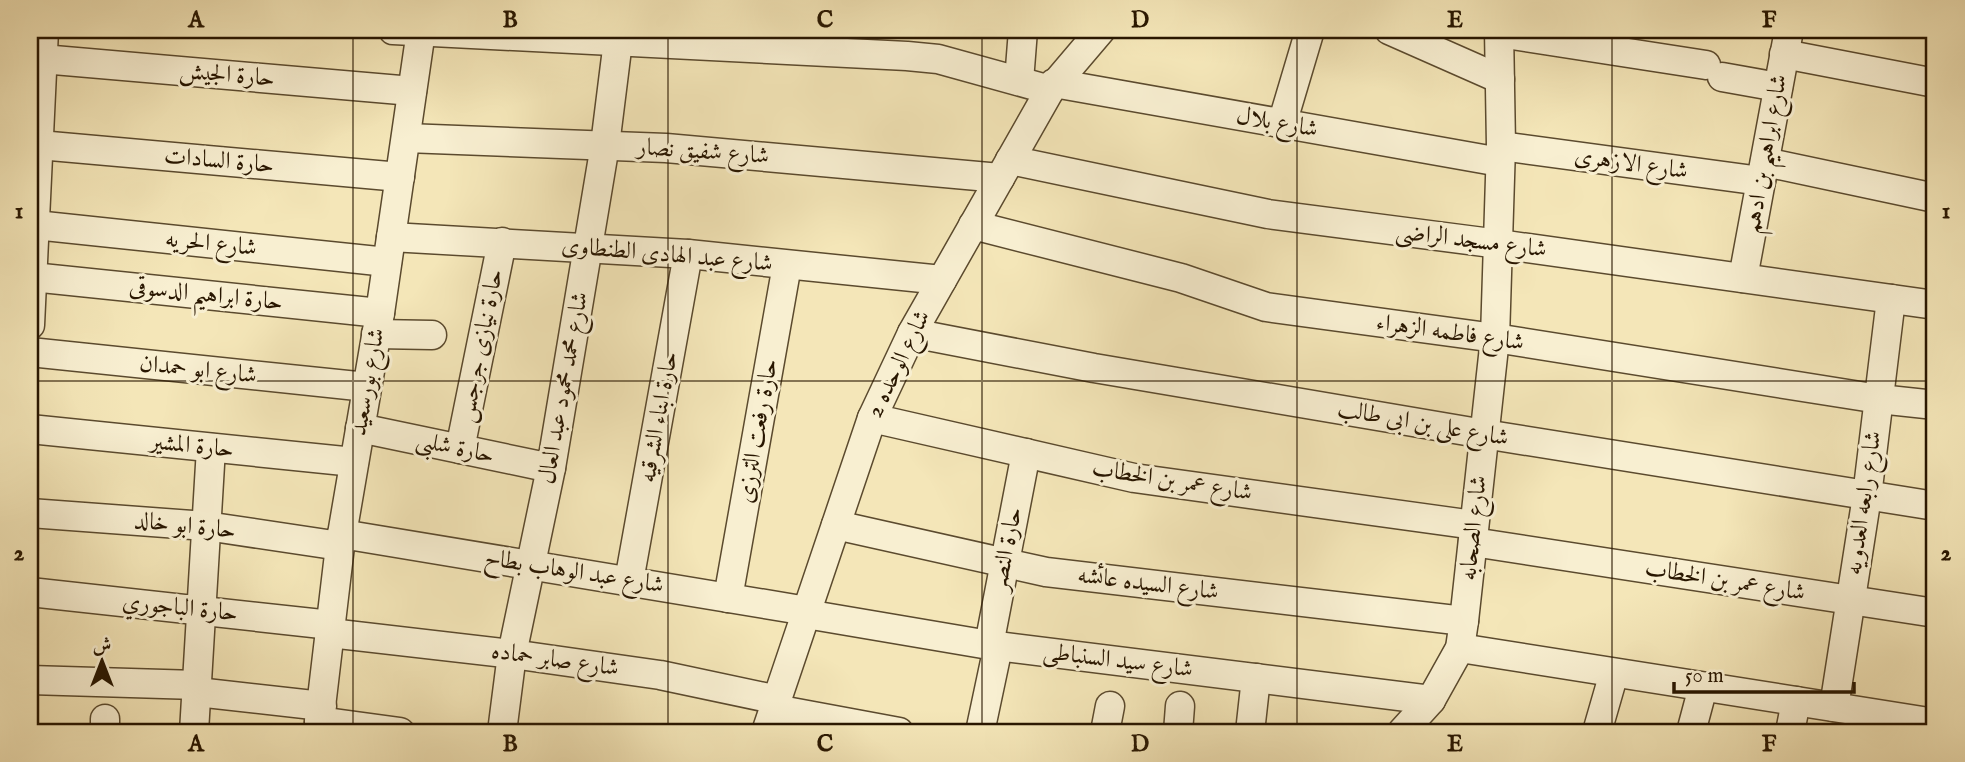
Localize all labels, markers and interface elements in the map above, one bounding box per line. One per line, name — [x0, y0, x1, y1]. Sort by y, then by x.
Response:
text: A — [187, 6, 205, 35]
text: B — [502, 6, 518, 35]
text: C — [817, 6, 834, 35]
text: D — [1131, 6, 1149, 35]
text: E — [1447, 6, 1463, 35]
text: F — [1762, 6, 1777, 35]
street label: حارة الجيش — [178, 55, 276, 95]
street label: شارع ابراهيم بن ادهم — [1737, 72, 1802, 237]
street label: شارع بلال — [1233, 101, 1320, 148]
street label: شارع شفيق نصار — [634, 132, 770, 175]
street label: حارة السادات — [163, 141, 275, 181]
street label: شارع الازهرى — [1572, 141, 1690, 190]
text: 1 — [15, 197, 23, 226]
text: 1 — [1942, 197, 1950, 226]
street label: شارع مسجد الراضى — [1393, 216, 1548, 269]
street label: شارع الحريه — [163, 224, 258, 267]
street label: شارع عبد الهادى الطنطاوى — [560, 230, 774, 283]
street label: حارة نيازى جرجس — [451, 267, 511, 425]
street label: حارة ابراهيم الدسوقى — [127, 272, 284, 325]
street label: شارع محمد محمود عبد العال — [532, 289, 599, 487]
street label: شارع الوحده 2 — [860, 305, 941, 424]
street label: شارع فاطمه الزهراء — [1373, 307, 1526, 362]
street label: شارع بورسعيد — [343, 326, 396, 439]
street label: شارع ابو حمدان — [137, 348, 258, 395]
street label: حارة ابناء الشرقيه — [632, 349, 686, 485]
street label: حارة رفعت الترزى — [730, 356, 786, 506]
street label: شارع على بن ابى طالب — [1335, 394, 1511, 457]
street label: حارة شلبى — [412, 425, 497, 474]
street label: حارة المشير — [146, 426, 236, 466]
street label: شارع رابعه العدويه — [1839, 429, 1892, 577]
street label: شارع عمر بن الخطاب — [1089, 453, 1254, 512]
street label: شارع الصحابه — [1453, 474, 1498, 582]
street label: حارة ابو خالد — [133, 505, 237, 547]
street label: حارة النصر — [983, 505, 1030, 596]
text: 2 — [14, 539, 25, 568]
text: 2 — [1941, 539, 1952, 568]
street label: شارع عبد الوهاب بطاح — [481, 543, 666, 605]
street label: شارع عمر بن الخطاب — [1642, 553, 1807, 612]
street label: شارع السيده عائشه — [1075, 560, 1220, 611]
street label: حارة الباجوري — [120, 587, 239, 631]
north arrow — [66, 626, 136, 696]
text: ش — [93, 634, 111, 658]
street label: شارع صابر حماده — [489, 636, 621, 687]
street label: شارع سيد السنباطى — [1041, 636, 1195, 689]
scale bar — [1674, 650, 1855, 694]
text: 50 m — [1685, 663, 1724, 690]
text: A — [187, 730, 205, 759]
text: B — [502, 730, 518, 759]
text: C — [817, 730, 834, 759]
text: D — [1131, 730, 1149, 759]
text: E — [1447, 730, 1463, 759]
text: F — [1762, 730, 1777, 759]

